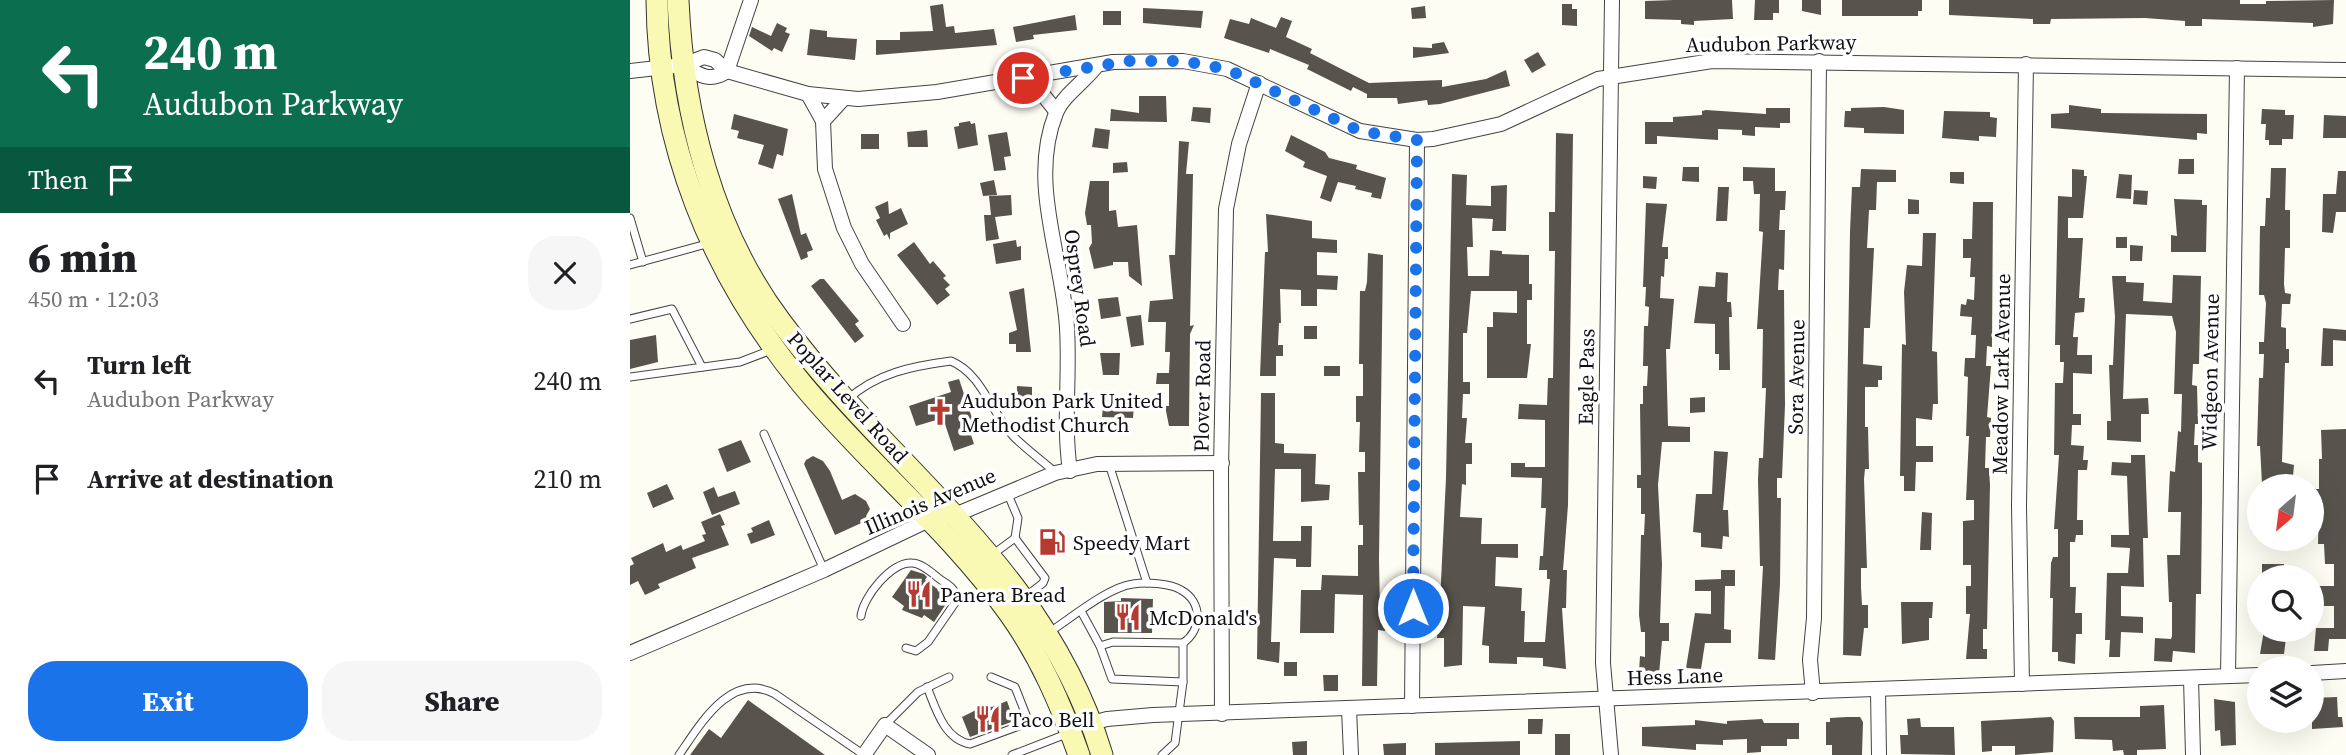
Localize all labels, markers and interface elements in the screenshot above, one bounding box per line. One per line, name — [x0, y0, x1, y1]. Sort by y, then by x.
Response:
text: 240 m — [143, 18, 278, 85]
street label: Audubon Parkway — [1685, 27, 1857, 59]
icon: left — [28, 28, 119, 119]
pin — [993, 48, 1053, 108]
icon: arrive — [1004, 59, 1042, 97]
text: Audubon Parkway — [143, 82, 403, 126]
icon: arrive — [102, 161, 140, 199]
text: Then — [28, 162, 88, 198]
street label: Osprey Road — [1057, 227, 1103, 349]
text: 6 min — [28, 228, 138, 286]
button: close — [528, 236, 602, 310]
street label: Meadow Lark Avenue — [1985, 273, 2017, 475]
text: 450 m · 12:03 — [28, 283, 159, 315]
street label: Widgeon Avenue — [2194, 293, 2226, 451]
street label: Sora Avenue — [1780, 319, 1812, 435]
street label: Poplar Level Road — [781, 325, 915, 469]
street label: Eagle Pass — [1571, 328, 1601, 426]
street label: Plover Road — [1187, 339, 1217, 452]
text: Turn left — [87, 347, 191, 383]
icon: left — [28, 362, 66, 400]
text: 240 m — [534, 363, 602, 399]
text: Audubon Parkway — [87, 383, 274, 415]
place label: Audubon Park United Methodist Church — [961, 386, 1163, 439]
church icon: Audubon Park United Methodist Church — [925, 397, 955, 427]
icon: arrive — [28, 460, 66, 498]
street label: Illinois Avenue — [860, 460, 1000, 542]
text: Arrive at destination — [87, 461, 334, 497]
text: 210 m — [534, 461, 602, 497]
north arrow — [2247, 474, 2324, 551]
map controls — [2247, 474, 2324, 733]
fuel station icon: Speedy Mart — [1037, 527, 1067, 557]
place label: Speedy Mart — [1073, 528, 1190, 557]
button: search — [2247, 565, 2324, 642]
position arrow — [1376, 571, 1450, 645]
restaurant icon: Panera Bread — [904, 579, 934, 609]
place label: Panera Bread — [940, 580, 1066, 609]
restaurant icon: McDonald's — [1113, 602, 1143, 632]
place label: McDonald's — [1149, 603, 1257, 632]
button: layers — [2247, 656, 2324, 733]
street label: Hess Lane — [1626, 660, 1724, 692]
button: Exit — [28, 661, 308, 741]
button: Share — [322, 661, 602, 741]
restaurant icon: Taco Bell — [973, 704, 1003, 734]
place label: Taco Bell — [1009, 705, 1094, 734]

